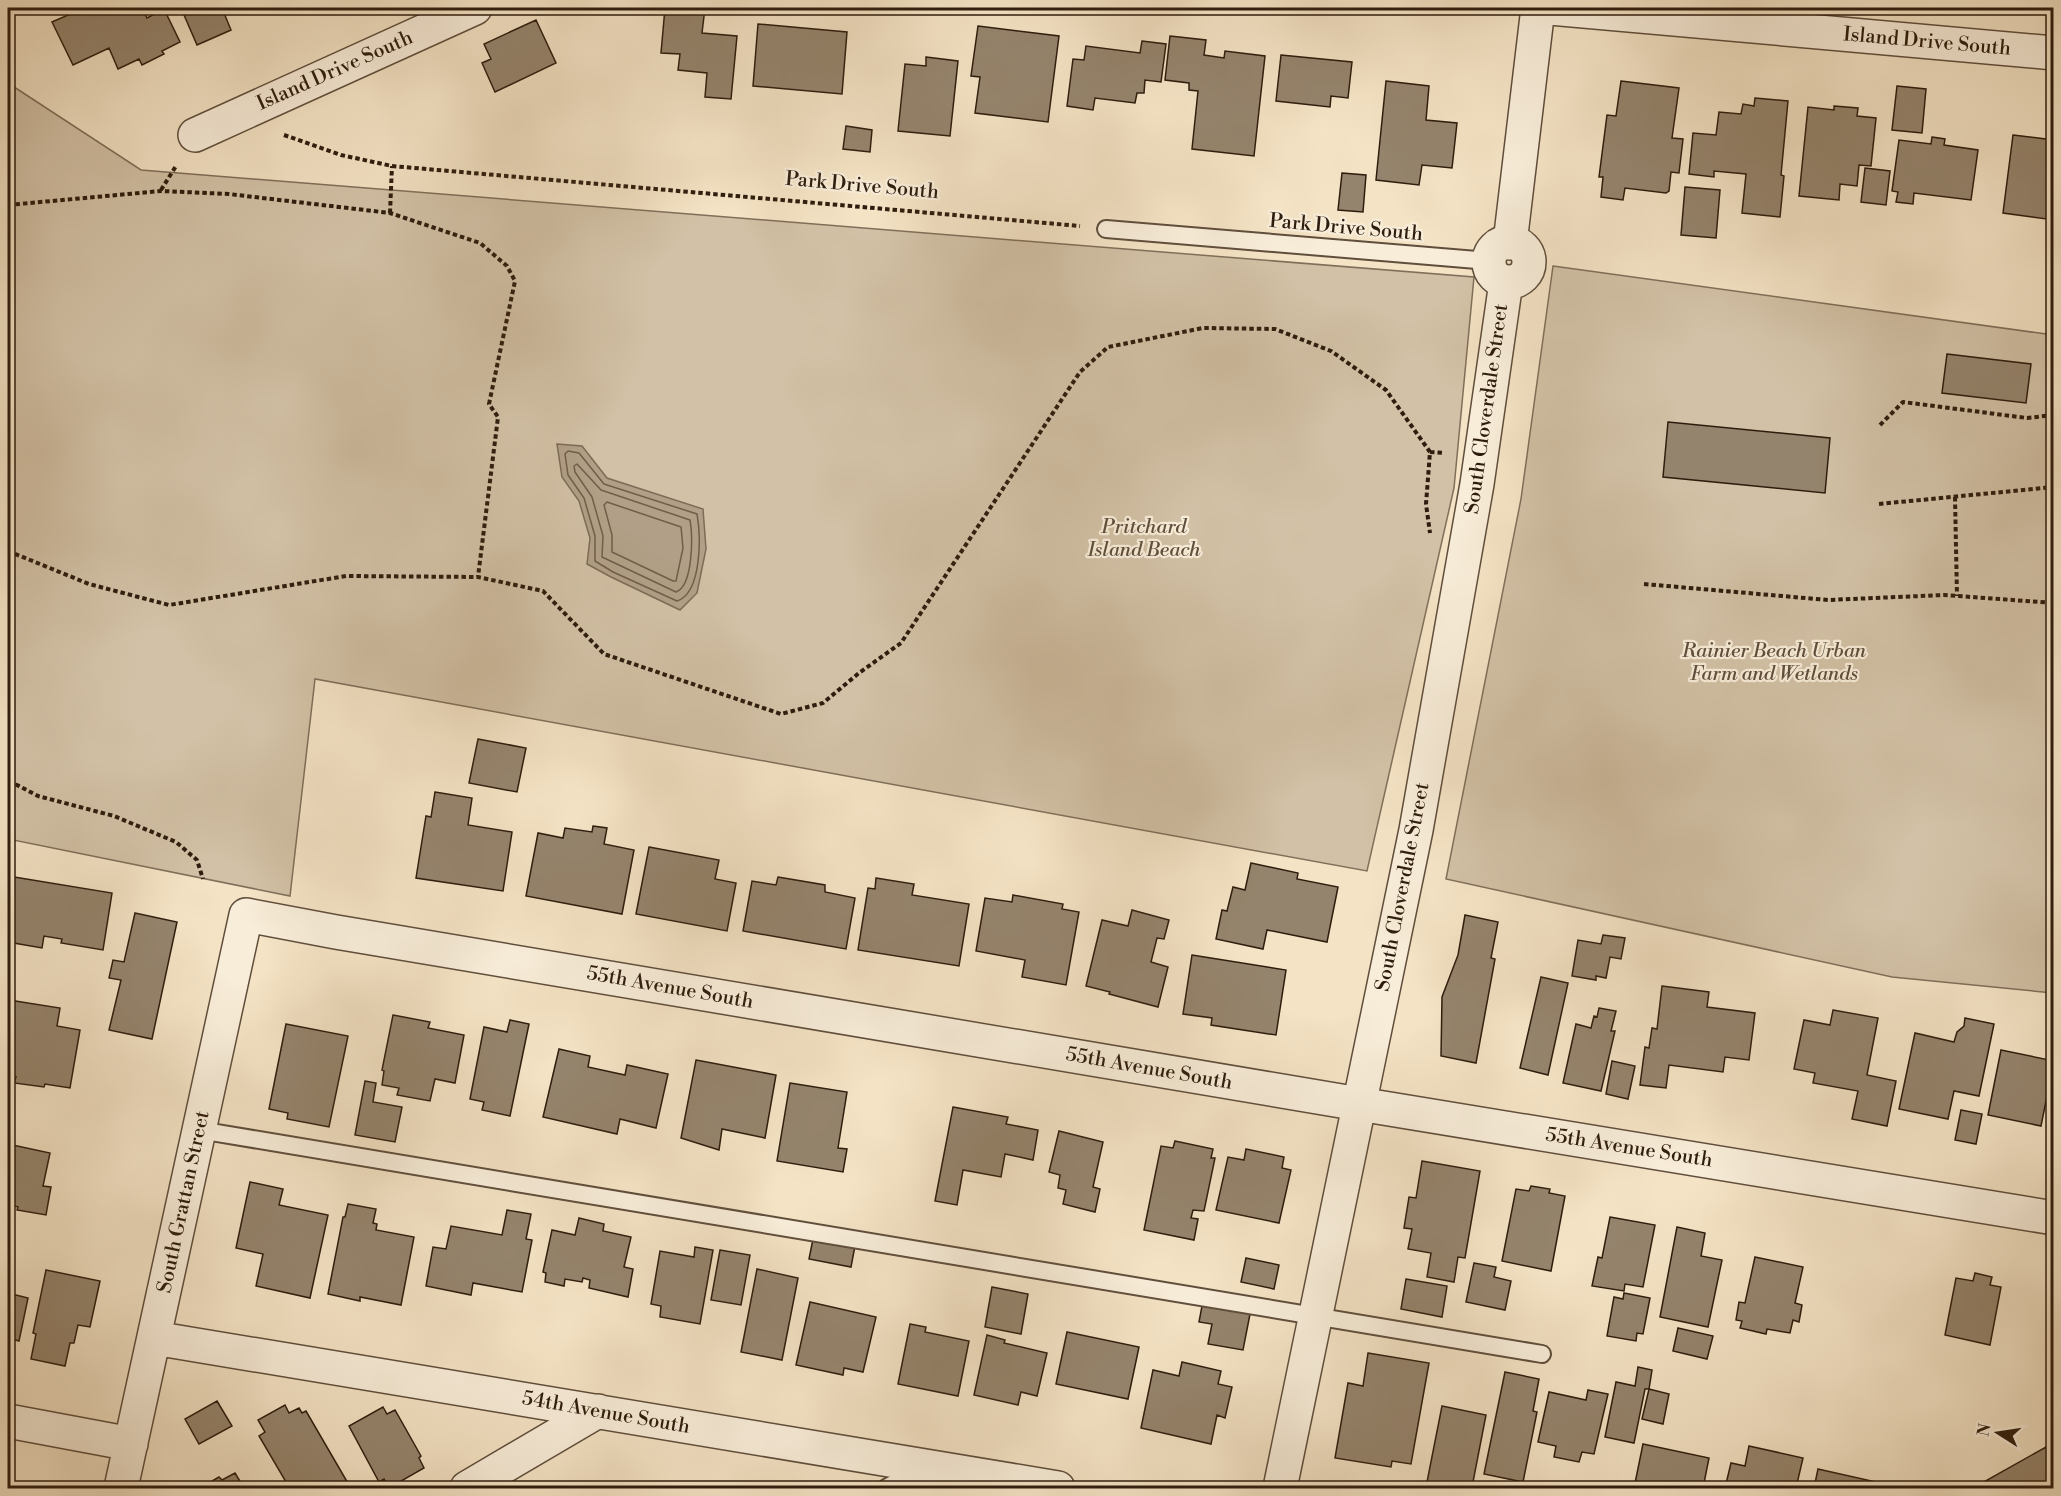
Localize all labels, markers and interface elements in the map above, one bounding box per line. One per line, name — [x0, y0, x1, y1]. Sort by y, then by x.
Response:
street label: Island Drive South — [1842, 22, 2012, 62]
street label: Island Drive South — [253, 25, 417, 117]
street label: Park Drive South — [784, 167, 940, 205]
street label: Park Drive South — [1268, 209, 1424, 247]
street label: South Cloverdale Street — [1460, 302, 1514, 516]
park label: Pritchard Island Beach — [1087, 515, 1201, 563]
park label: Rainier Beach Urban Farm and Wetlands — [1681, 639, 1867, 687]
street label: South Cloverdale Street — [1370, 780, 1436, 994]
street label: 55th Avenue South — [585, 961, 755, 1015]
street label: 55th Avenue South — [1064, 1042, 1234, 1096]
street label: South Grattan Street — [152, 1108, 216, 1296]
street label: 55th Avenue South — [1544, 1122, 1714, 1174]
street label: 54th Avenue South — [520, 1386, 692, 1440]
north arrow — [1968, 1403, 2028, 1463]
text: N — [1973, 1421, 1995, 1438]

